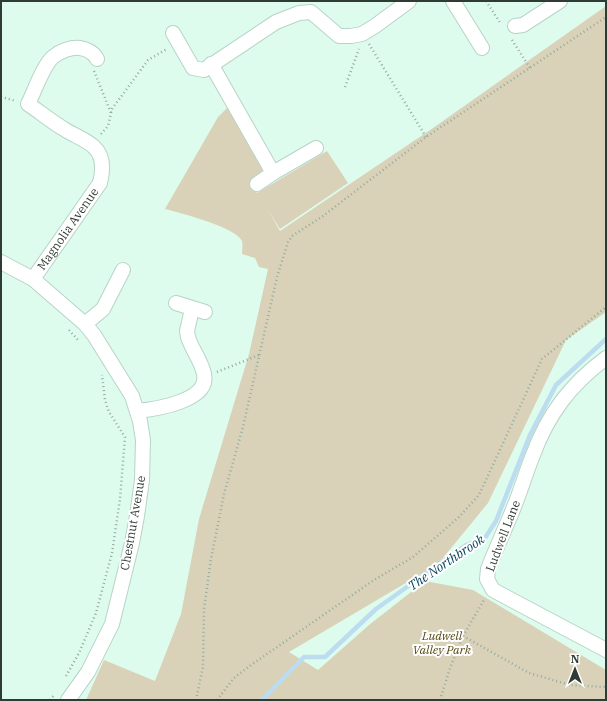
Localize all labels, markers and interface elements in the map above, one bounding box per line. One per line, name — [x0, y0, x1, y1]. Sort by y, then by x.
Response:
street label: Magnolia Avenue — [34, 185, 101, 273]
street label: Chestnut Avenue — [117, 474, 148, 571]
street label: Ludwell Lane — [482, 498, 523, 574]
water label: The Northbrook — [405, 531, 488, 594]
park label: Ludwell Valley Park — [413, 628, 472, 657]
north arrow — [555, 649, 595, 689]
text: N — [571, 652, 580, 666]

